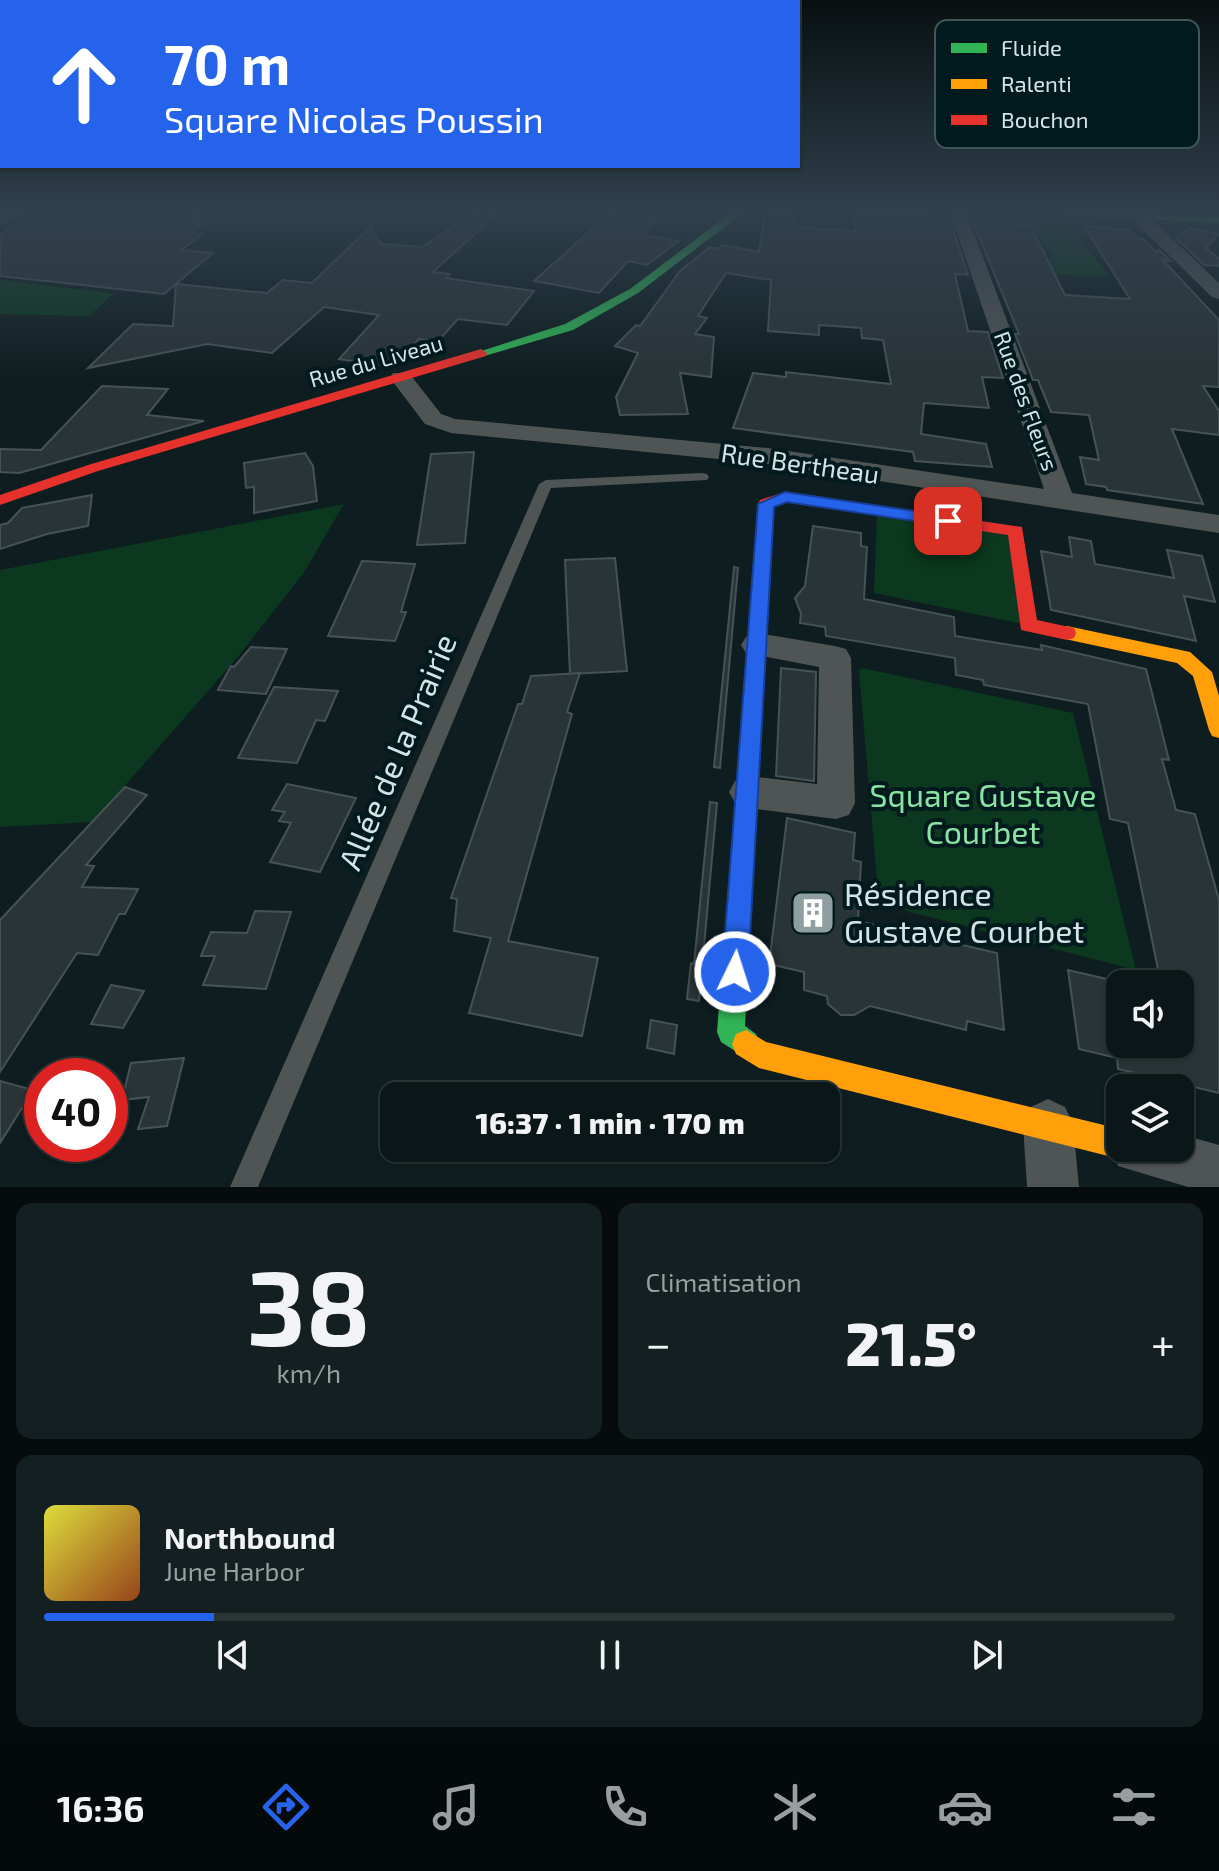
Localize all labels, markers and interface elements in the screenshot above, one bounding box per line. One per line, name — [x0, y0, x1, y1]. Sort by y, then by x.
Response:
legend — [935, 20, 1199, 148]
text: 70 m — [164, 29, 290, 96]
icon: ahead — [32, 32, 136, 136]
text: Fluide — [1001, 34, 1062, 60]
text: Ralenti — [1001, 70, 1072, 96]
text: Square Nicolas Poussin — [164, 97, 544, 140]
text: Bouchon — [1001, 106, 1089, 132]
street label: Rue des Fleurs — [990, 328, 1064, 474]
street label: Rue du Liveau — [306, 329, 445, 392]
street label: Rue Bertheau — [719, 436, 881, 489]
pin — [914, 487, 982, 555]
icon: arrive — [926, 499, 970, 543]
street label: Allée de la Prairie — [329, 628, 463, 875]
park label: Square Gustave Courbet — [869, 775, 1097, 850]
place label: Résidence Gustave Courbet — [844, 874, 1085, 949]
building icon: Résidence Gustave Courbet — [789, 889, 837, 937]
position arrow — [693, 930, 777, 1014]
map controls — [1106, 970, 1194, 1162]
button: sound — [1106, 970, 1194, 1058]
speed limit sign: 40 — [24, 1058, 128, 1162]
button: layers — [1106, 1074, 1194, 1162]
text: 16:37 · 1 min · 170 m — [475, 1104, 745, 1140]
text: 38 — [247, 1242, 371, 1367]
text: Climatisation — [646, 1266, 802, 1297]
text: 21.5° — [845, 1306, 977, 1378]
text: − — [646, 1316, 671, 1369]
text: + — [1151, 1316, 1175, 1369]
text: km/h — [276, 1357, 341, 1388]
text: Northbound — [164, 1519, 336, 1555]
text: June Harbor — [164, 1555, 305, 1586]
icon: previous — [211, 1633, 255, 1677]
icon: pause — [588, 1633, 632, 1677]
icon: next — [965, 1633, 1009, 1677]
icon: directions — [258, 1779, 314, 1835]
icon: music — [428, 1779, 484, 1835]
icon: phone — [597, 1779, 653, 1835]
icon: climate — [767, 1779, 823, 1835]
icon: car — [937, 1779, 993, 1835]
icon: filters — [1106, 1779, 1162, 1835]
text: 16:36 — [57, 1786, 145, 1829]

